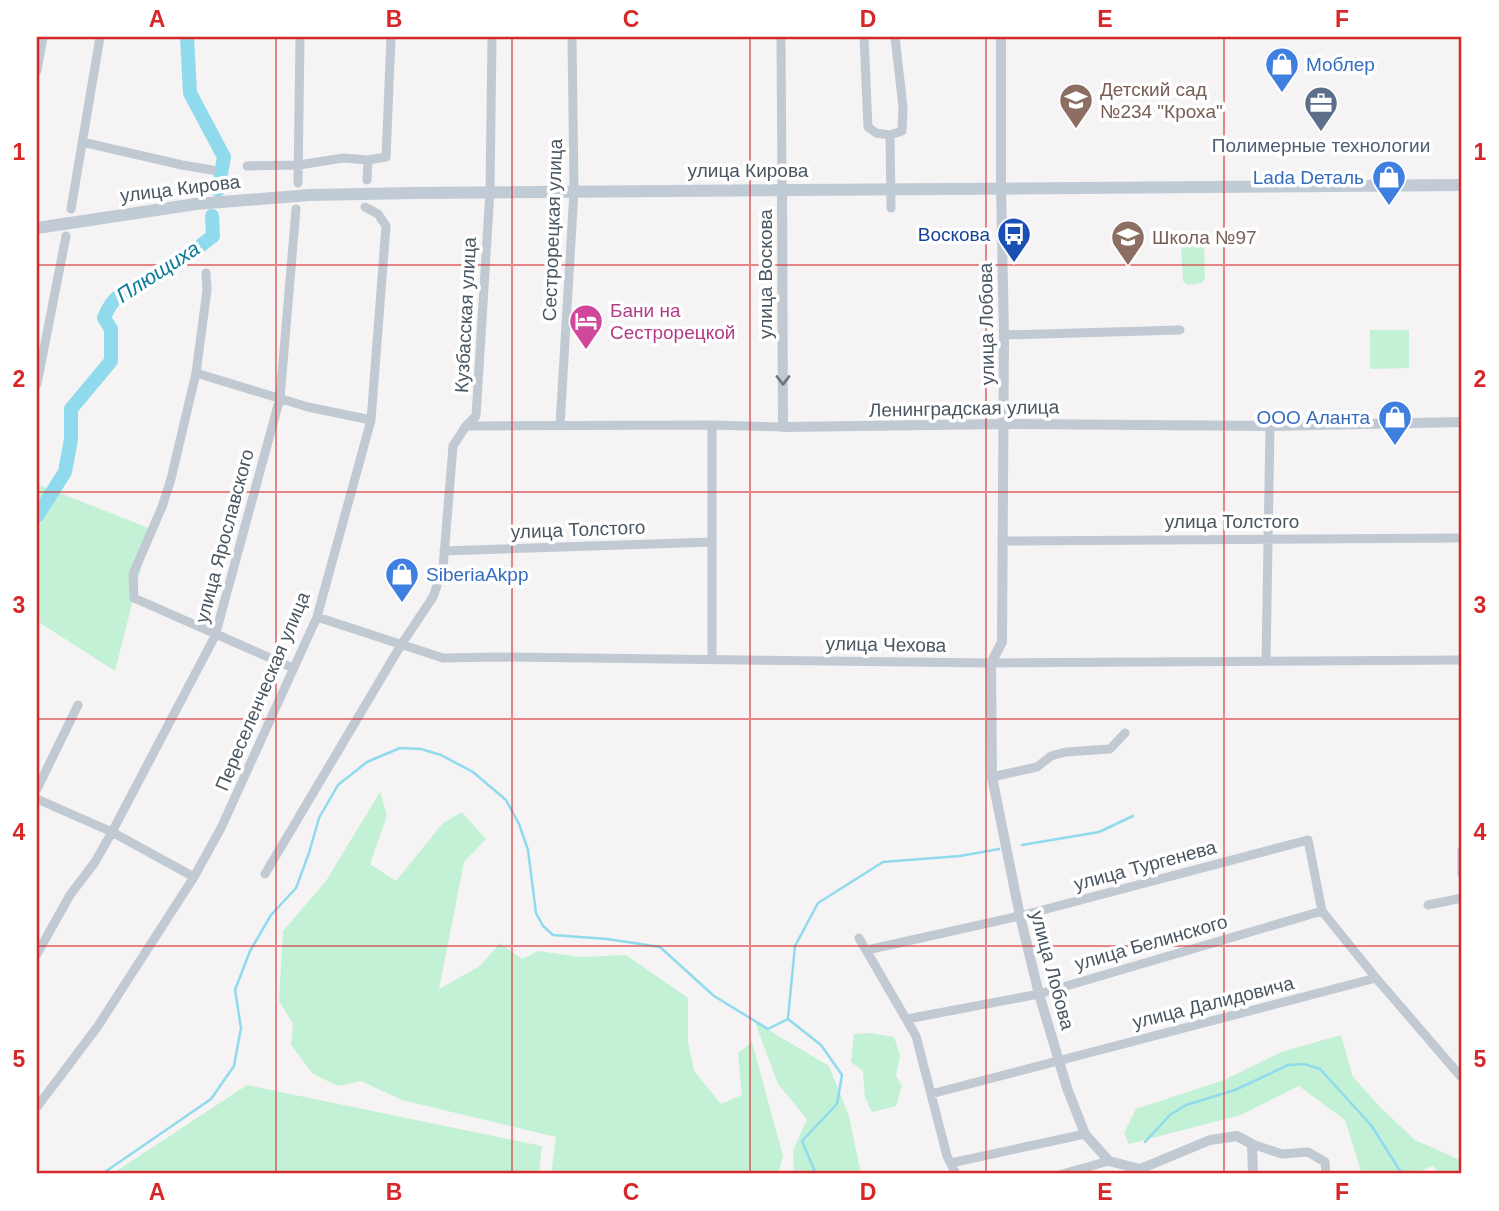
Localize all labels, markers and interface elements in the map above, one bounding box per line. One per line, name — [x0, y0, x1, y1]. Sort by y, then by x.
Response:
text: A — [149, 6, 165, 32]
text: B — [386, 6, 402, 32]
text: C — [623, 6, 639, 32]
text: D — [860, 6, 876, 32]
text: E — [1097, 6, 1113, 32]
text: F — [1335, 6, 1349, 32]
shop icon: Моблер — [1263, 45, 1301, 94]
place label: Моблер — [1306, 54, 1375, 75]
place label: Детский сад №234 "Кроха" — [1100, 79, 1223, 122]
school or university icon: Детский сад №234 "Кроха" — [1057, 81, 1095, 130]
office icon: Полимерные технологии — [1302, 84, 1340, 133]
place label: Полимерные технологии — [1212, 135, 1430, 156]
street label: Сестрорецкая улица — [539, 138, 566, 322]
text: 1 — [13, 139, 26, 165]
text: 1 — [1474, 139, 1487, 165]
shop icon: Lada Dеталь — [1370, 158, 1408, 207]
street label: улица Кирова — [688, 160, 809, 181]
place label: Lada Dеталь — [1253, 167, 1364, 188]
street label: улица Кирова — [119, 171, 242, 206]
street label: улица Воскова — [755, 209, 776, 339]
bus stop icon: Воскова — [995, 215, 1033, 264]
school or university icon: Школа №97 — [1109, 218, 1147, 267]
place label: Воскова — [918, 224, 990, 245]
place label: Школа №97 — [1152, 227, 1257, 248]
water label: Плющиха — [112, 236, 204, 307]
street label: Кузбасская улица — [451, 236, 480, 394]
street label: улица Лобова — [975, 262, 998, 385]
place label: Бани на Сестрорецкой — [610, 300, 735, 343]
hotel icon: Бани на Сестрорецкой — [567, 302, 605, 351]
text: 2 — [13, 366, 25, 392]
text: 2 — [1474, 366, 1486, 392]
one-way arrow — [775, 376, 791, 386]
street label: Ленинградская улица — [869, 396, 1060, 421]
shop icon: ООО Аланта — [1376, 398, 1414, 447]
place label: ООО Аланта — [1257, 407, 1370, 428]
street label: улица Ярославского — [191, 447, 258, 625]
street label: улица Толстого — [1165, 511, 1299, 532]
street label: улица Толстого — [510, 517, 646, 542]
shop icon: SiberiaAkpp — [383, 555, 421, 604]
place label: SiberiaAkpp — [426, 564, 528, 585]
street label: Переселенческая улица — [211, 588, 314, 794]
text: 3 — [13, 592, 25, 618]
text: 3 — [1474, 592, 1486, 618]
street label: улица Чехова — [826, 633, 947, 656]
text: 4 — [13, 819, 26, 845]
text: 4 — [1474, 819, 1487, 845]
street label: улица Тургенева — [1072, 836, 1219, 895]
street label: улица Лобова — [1027, 908, 1079, 1032]
street label: улица Белинского — [1072, 911, 1230, 974]
street label: улица Далидовича — [1130, 972, 1296, 1033]
text: 5 — [13, 1046, 26, 1072]
text: 5 — [1474, 1046, 1487, 1072]
text: A — [149, 1179, 165, 1205]
text: B — [386, 1179, 402, 1205]
text: C — [623, 1179, 639, 1205]
text: D — [860, 1179, 876, 1205]
text: E — [1097, 1179, 1113, 1205]
text: F — [1335, 1179, 1349, 1205]

